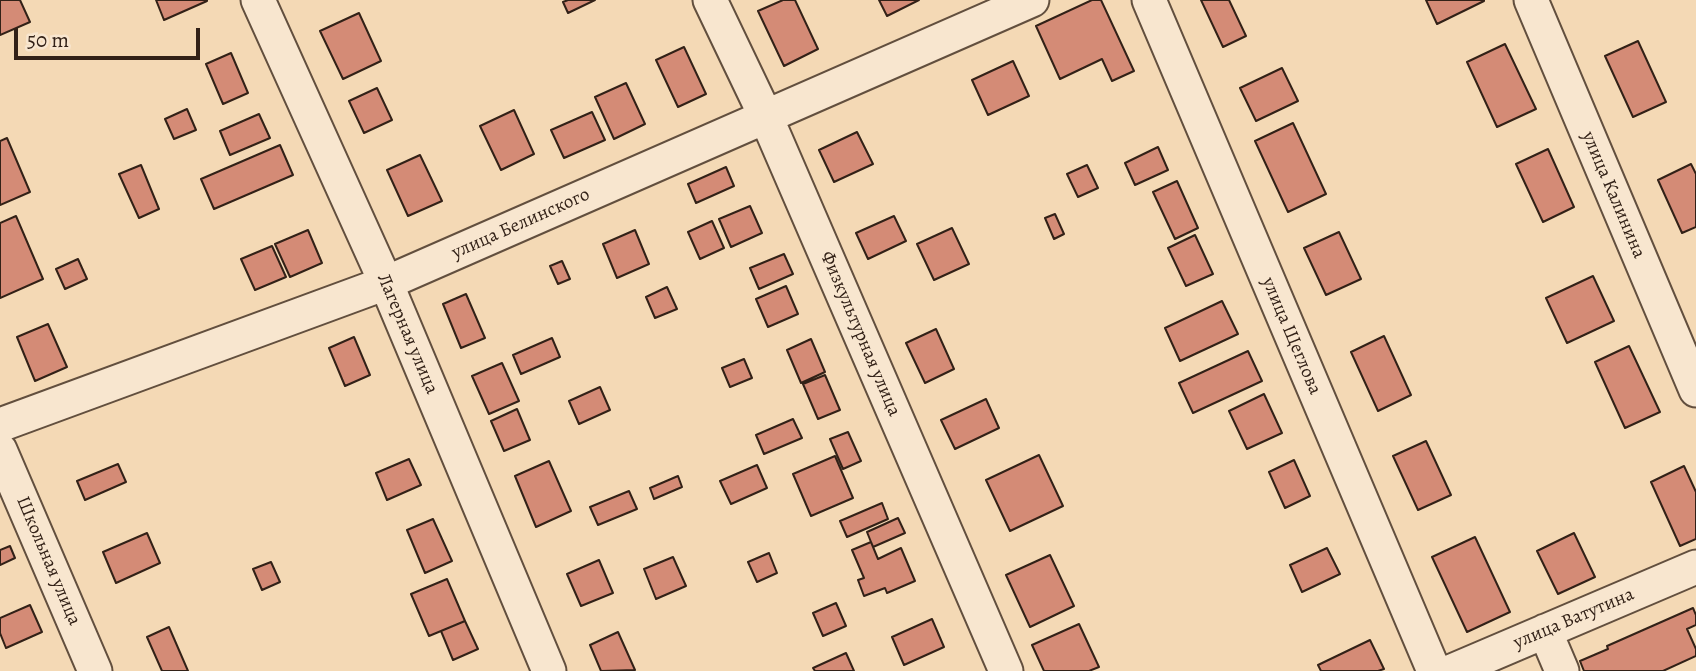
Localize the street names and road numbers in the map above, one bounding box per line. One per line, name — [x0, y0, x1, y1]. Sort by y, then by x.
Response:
street label: улица Калинина — [1576, 128, 1650, 262]
street label: улица Белинского — [448, 183, 594, 265]
street label: Физкультурная улица — [815, 248, 905, 420]
street label: Лагерная улица — [371, 270, 443, 398]
street label: улица Щеглова — [1256, 274, 1326, 398]
street label: Школьная улица — [11, 493, 85, 629]
street label: улица Ватутина — [1510, 583, 1638, 655]

